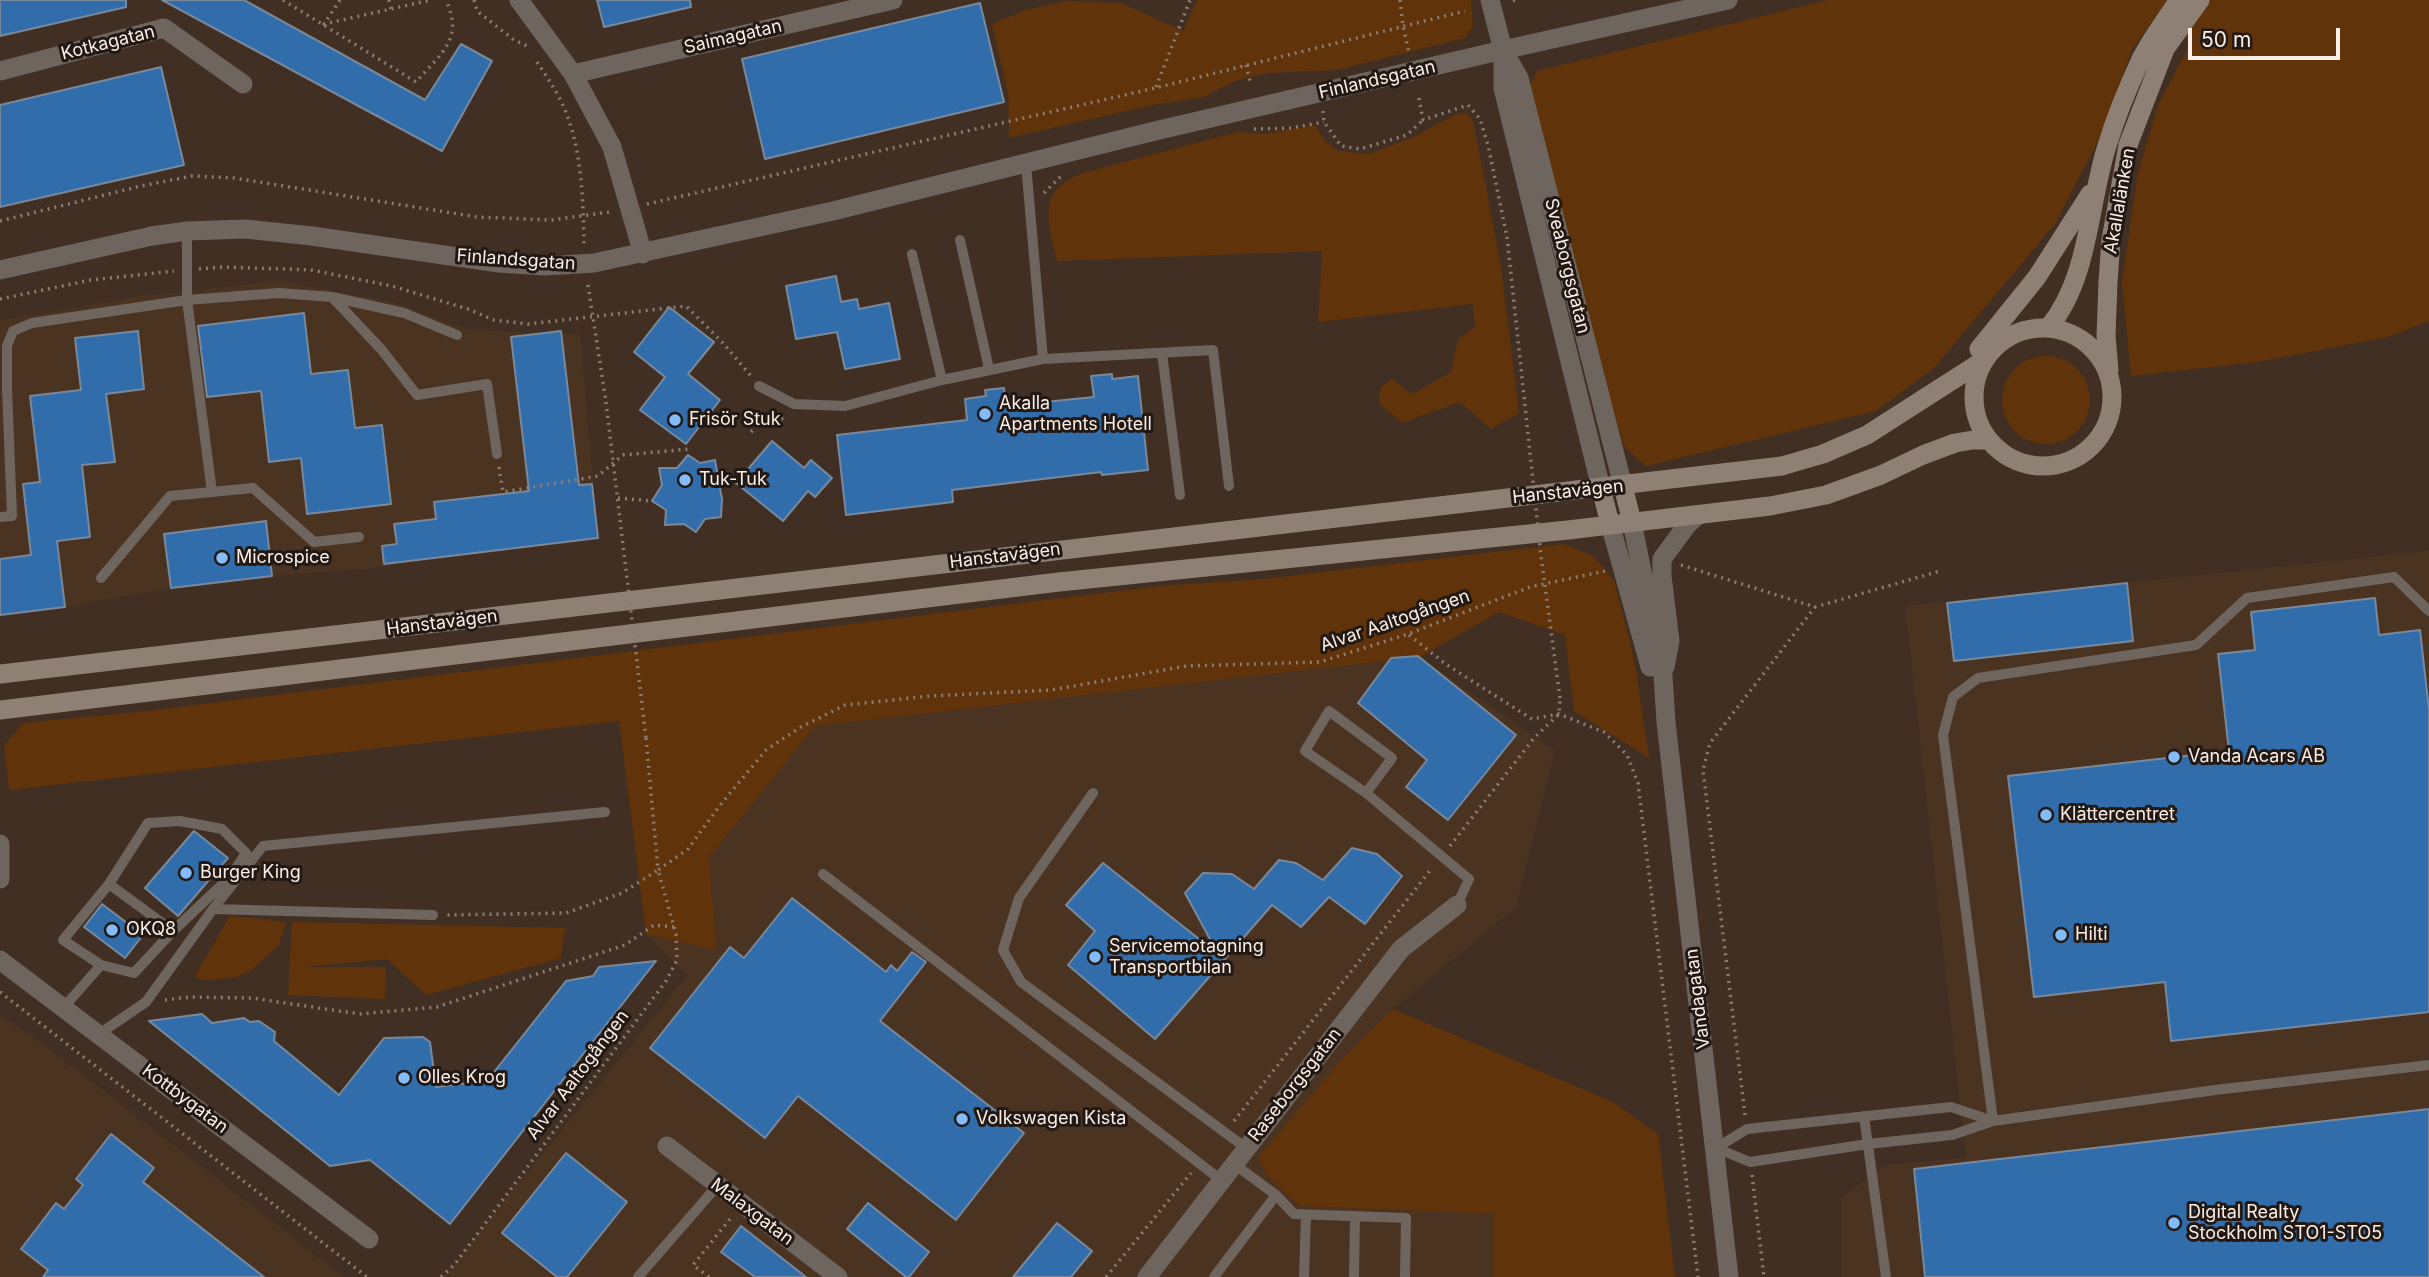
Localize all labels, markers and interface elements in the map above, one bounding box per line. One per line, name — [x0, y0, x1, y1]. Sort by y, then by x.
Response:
scale bar — [2191, 14, 2343, 58]
street label: Saimagatan — [682, 15, 784, 59]
street label: Kotkagatan — [59, 21, 157, 65]
text: 50 m — [2201, 27, 2251, 52]
street label: Finlandsgatan — [1317, 56, 1437, 104]
street label: Akallalänken — [2100, 146, 2140, 256]
street label: Sveaborgsgatan — [1540, 196, 1594, 336]
street label: Finlandsgatan — [456, 245, 576, 275]
place label: Akalla Apartments Hotell — [999, 393, 1152, 436]
marker: Akalla Apartments Hotell — [977, 406, 993, 422]
place label: Frisör Stuk — [689, 409, 781, 431]
marker: Frisör Stuk — [667, 412, 683, 428]
place label: Tuk-Tuk — [699, 469, 767, 491]
marker: Tuk-Tuk — [677, 472, 693, 488]
street label: Hanstavägen — [1511, 475, 1625, 509]
street label: Hanstavägen — [948, 538, 1062, 574]
place label: Microspice — [236, 547, 330, 569]
marker: Microspice — [214, 550, 230, 566]
street label: Alvar Aaltogången — [1318, 585, 1472, 657]
street label: Hanstavägen — [385, 605, 499, 641]
place label: Vanda Acars AB — [2188, 746, 2325, 768]
marker: Vanda Acars AB — [2166, 749, 2182, 765]
place label: Klättercentret — [2060, 804, 2175, 826]
marker: Klättercentret — [2038, 807, 2054, 823]
place label: Burger King — [200, 862, 301, 884]
marker: Burger King — [178, 865, 194, 881]
place label: OKQ8 — [126, 919, 176, 941]
marker: OKQ8 — [104, 922, 120, 938]
place label: Hilti — [2075, 924, 2108, 946]
marker: Hilti — [2053, 927, 2069, 943]
place label: Servicemotagning Transportbilan — [1109, 936, 1264, 978]
street label: Vandagatan — [1681, 947, 1715, 1051]
marker: Servicemotagning Transportbilan — [1087, 949, 1103, 965]
street label: Alvar Aaltogången — [522, 1006, 634, 1144]
street label: Raseborgsgatan — [1244, 1024, 1346, 1146]
street label: Kottbygatan — [138, 1060, 232, 1138]
place label: Olles Krog — [418, 1067, 506, 1089]
marker: Olles Krog — [396, 1070, 412, 1086]
place label: Volkswagen Kista — [976, 1108, 1126, 1130]
marker: Volkswagen Kista — [954, 1111, 970, 1127]
street label: Malaxgatan — [706, 1174, 798, 1250]
place label: Digital Realty Stockholm STO1-STO5 — [2188, 1202, 2382, 1244]
marker: Digital Realty Stockholm STO1-STO5 — [2166, 1215, 2182, 1231]

